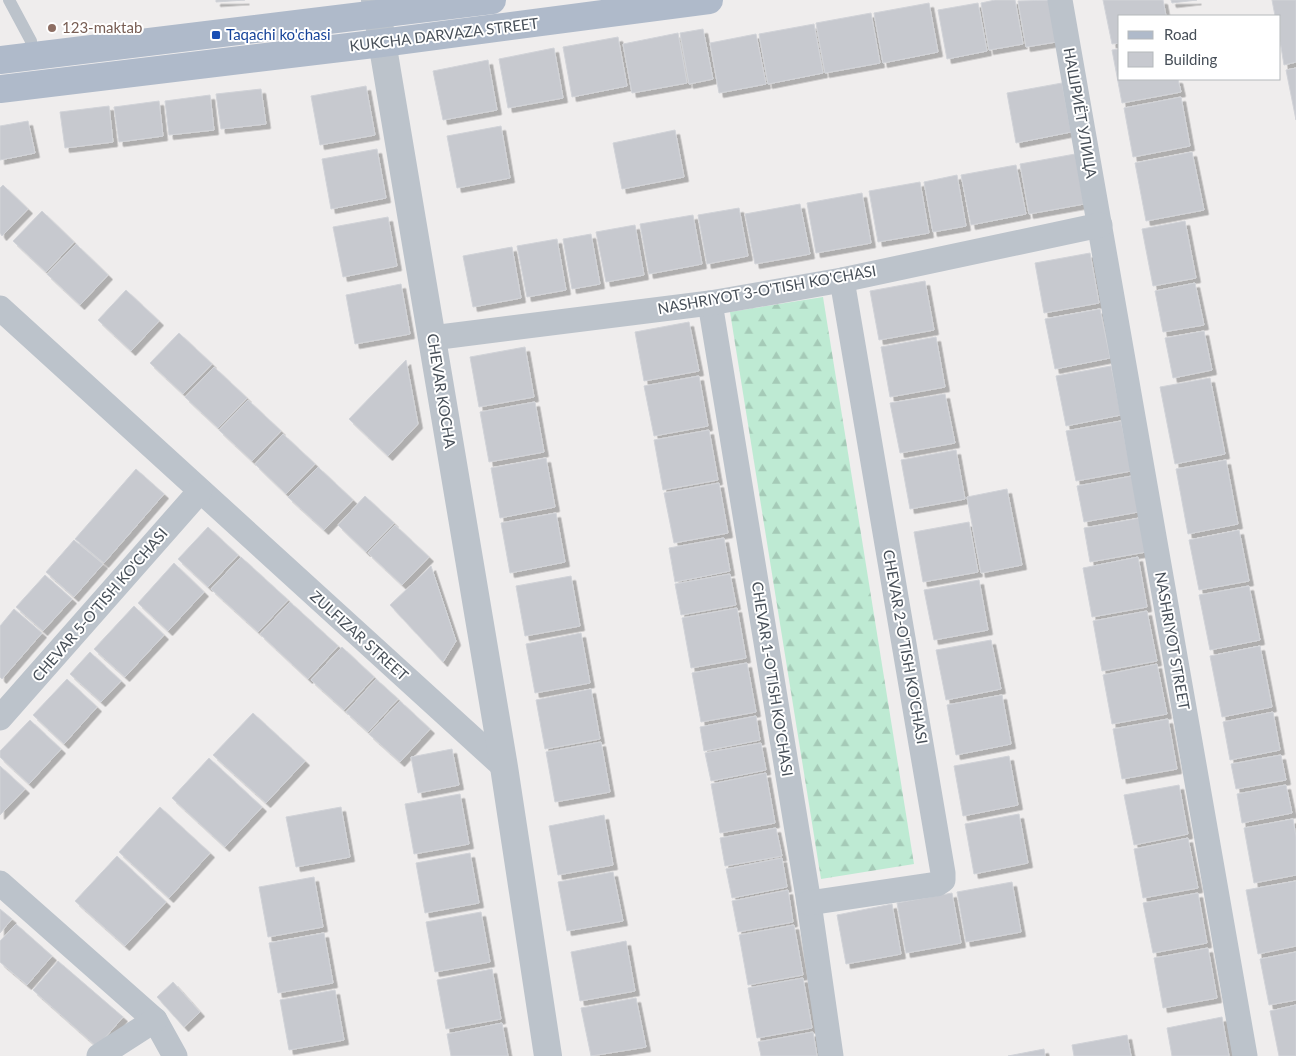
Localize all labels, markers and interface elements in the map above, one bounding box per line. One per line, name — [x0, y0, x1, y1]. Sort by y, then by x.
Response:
street label: KUKCHA DARVAZA STREET — [348, 13, 540, 55]
legend — [1118, 15, 1281, 80]
place label: 123-maktab — [62, 18, 142, 36]
marker: 123-maktab — [46, 22, 58, 34]
place label: Taqachi ko'chasi — [226, 25, 331, 43]
text: Road — [1164, 25, 1197, 43]
marker: Taqachi ko'chasi — [210, 29, 222, 41]
street label: НАШРИЁТ УЛИЦА — [1061, 46, 1101, 180]
text: Building — [1164, 50, 1217, 68]
street label: NASHRIYOT 3-O'TISH KO'CHASI — [656, 261, 877, 317]
street label: CHEVAR KOCHA — [424, 332, 460, 450]
street label: CHEVAR 5-O'TISH KO'CHASI — [28, 524, 171, 685]
street label: CHEVAR 2-O'TISH KO'CHASI — [880, 548, 932, 745]
street label: NASHRIYOT STREET — [1152, 570, 1194, 711]
street label: CHEVAR 1-O'TISH KO'CHASI — [749, 580, 797, 778]
street label: ZULFIZAR STREET — [307, 587, 412, 684]

